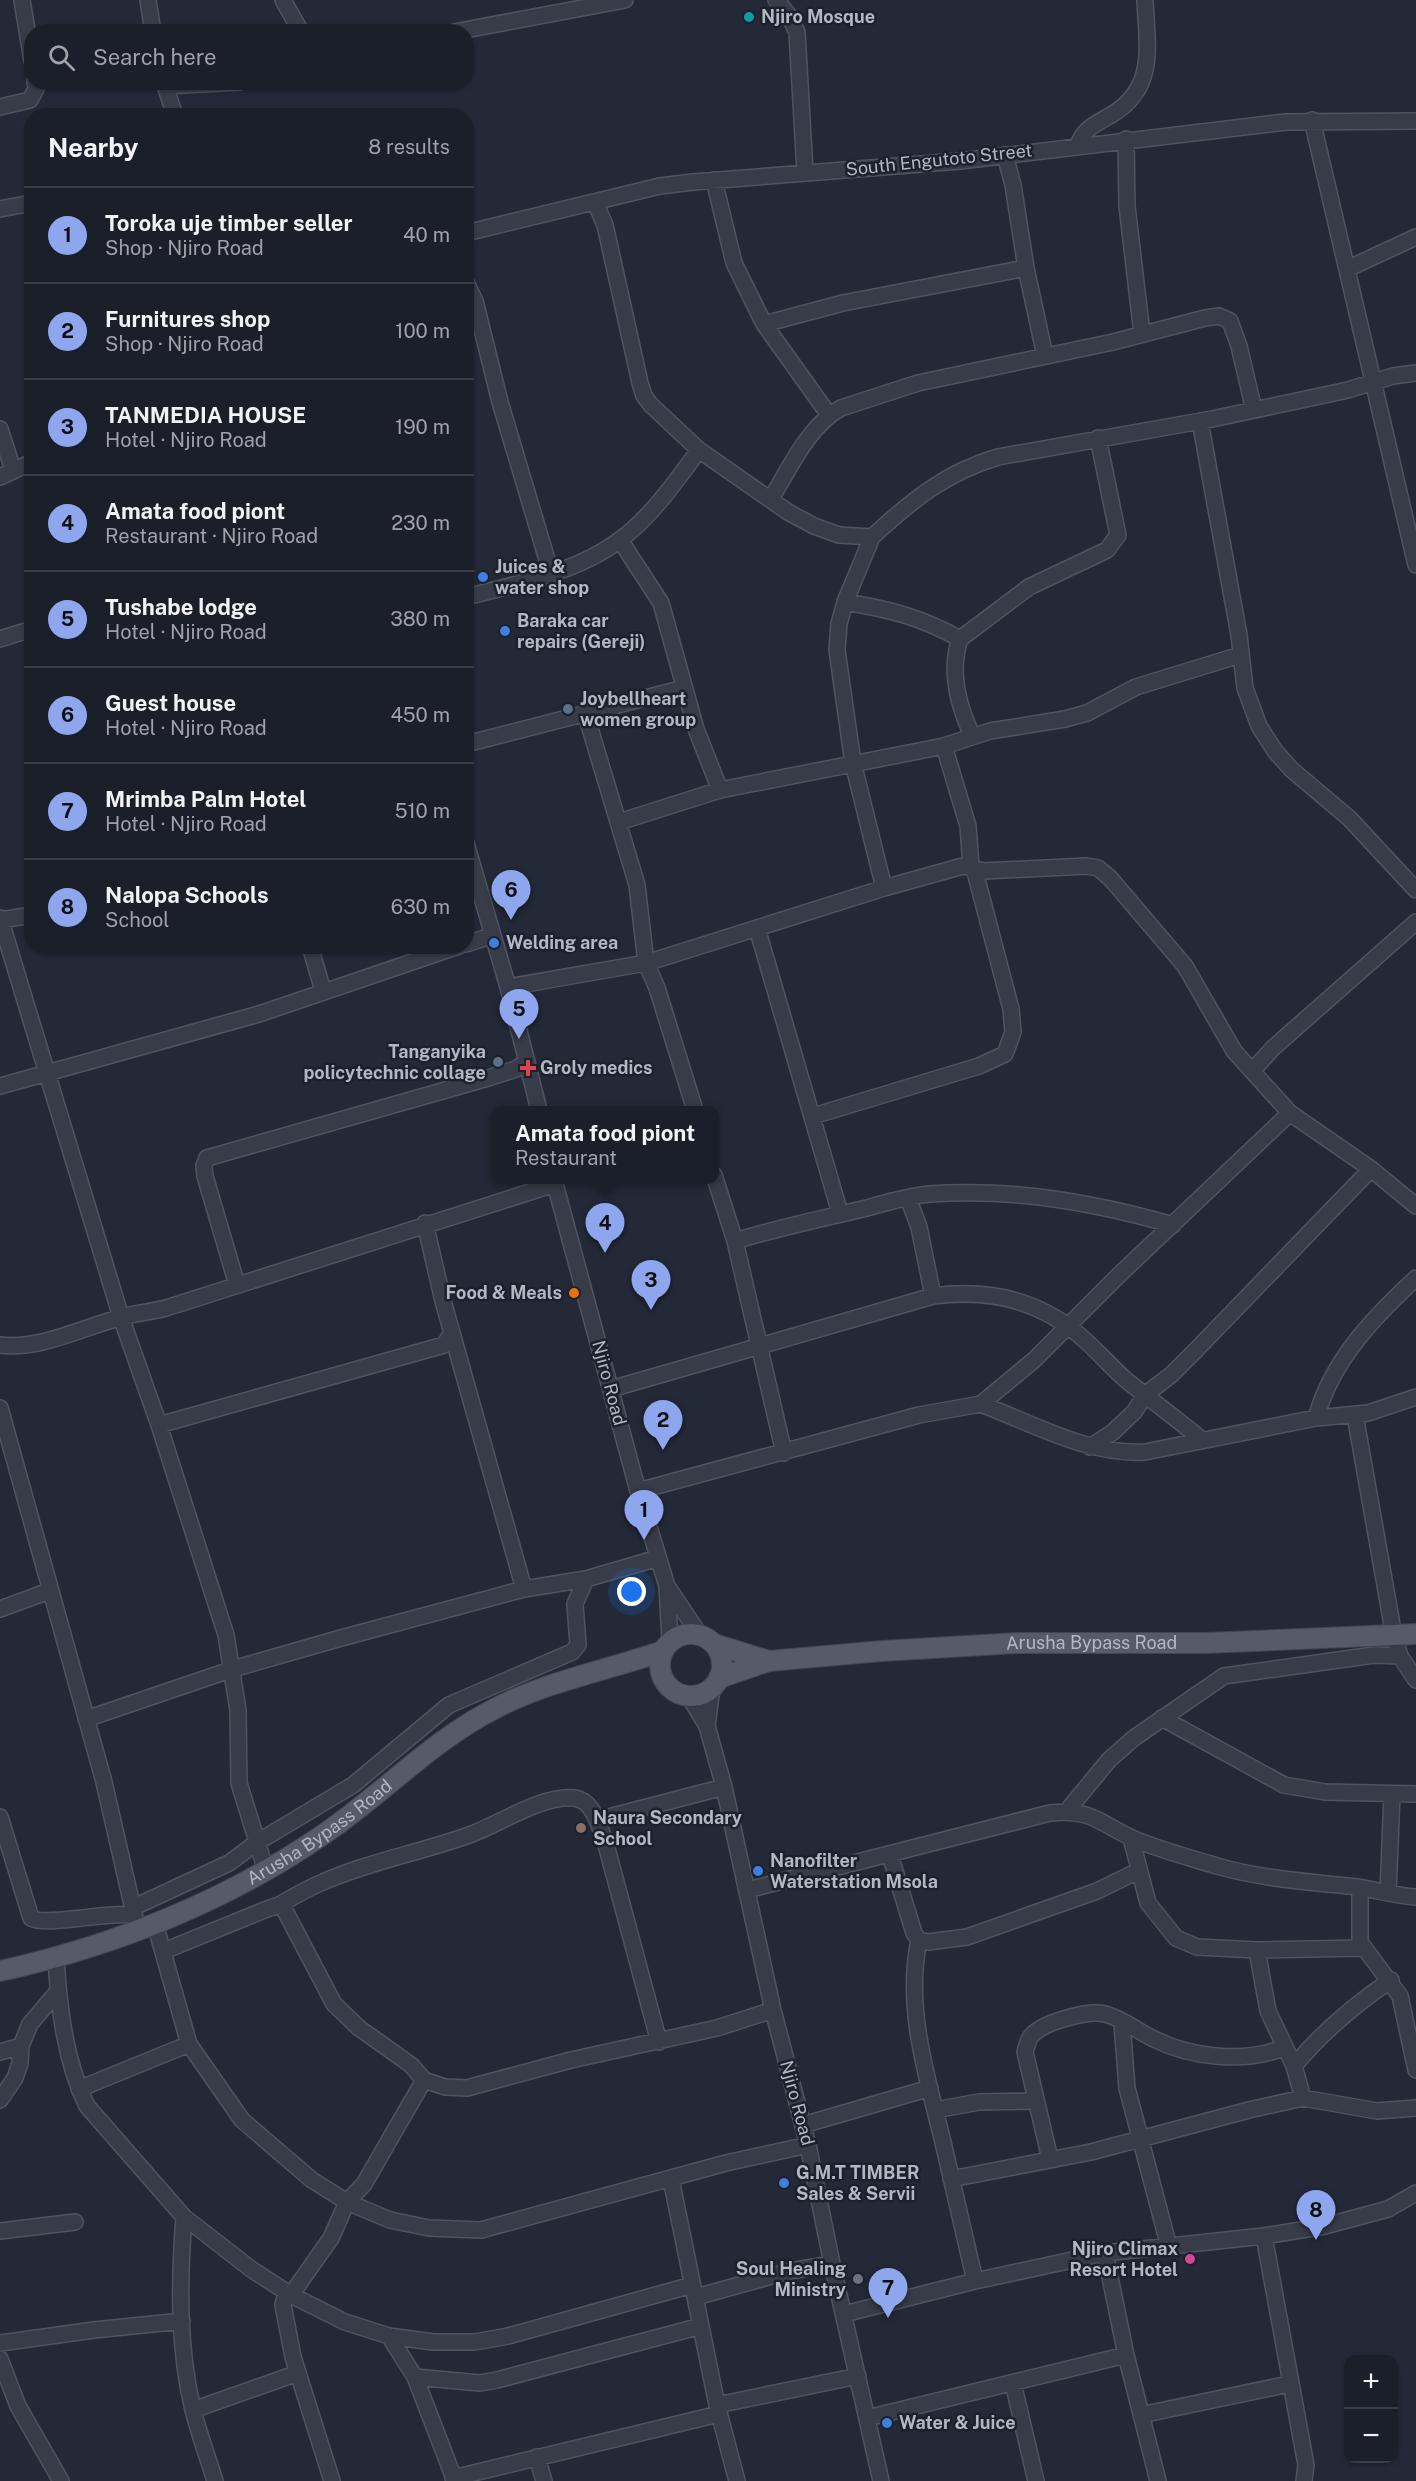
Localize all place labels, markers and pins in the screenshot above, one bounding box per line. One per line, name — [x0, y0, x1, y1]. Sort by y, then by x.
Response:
place label: Njiro Mosque — [761, 6, 875, 27]
marker: Njiro Mosque — [742, 10, 756, 24]
place label: Juices & water shop — [495, 556, 589, 598]
marker: Juices & water shop — [476, 570, 490, 584]
place label: Baraka car repairs (Gereji) — [517, 610, 645, 652]
marker: Baraka car repairs (Gereji) — [498, 624, 512, 638]
place label: Joybellheart women group — [580, 688, 696, 730]
marker: Joybellheart women group — [561, 702, 575, 716]
pin: 6 — [492, 870, 530, 920]
place label: Welding area — [506, 932, 618, 953]
marker: Welding area — [487, 936, 501, 950]
pin: 5 — [500, 990, 538, 1039]
place label: Tanganyika policytechnic collage — [303, 1041, 486, 1083]
marker: Tanganyika policytechnic collage — [491, 1055, 505, 1069]
place label: Groly medics — [540, 1057, 653, 1078]
marker: Groly medics — [521, 1061, 535, 1075]
pin: 4 — [586, 1204, 624, 1253]
pin: 3 — [632, 1260, 670, 1310]
place label: Food & Meals — [445, 1282, 562, 1303]
marker: Food & Meals — [567, 1286, 581, 1300]
pin: 2 — [644, 1400, 682, 1450]
pin: 1 — [624, 1490, 664, 1540]
place label: Naura Secondary School — [593, 1807, 742, 1849]
marker: Naura Secondary School — [574, 1821, 588, 1835]
place label: Nanofilter Waterstation Msola — [770, 1850, 938, 1892]
marker: Nanofilter Waterstation Msola — [751, 1864, 765, 1878]
place label: G.M.T TIMBER Sales & Servii — [796, 2162, 920, 2204]
marker: G.M.T TIMBER Sales & Servii — [777, 2176, 791, 2190]
pin: 8 — [1296, 2190, 1336, 2240]
place label: Njiro Climax Resort Hotel — [1070, 2238, 1178, 2280]
marker: Njiro Climax Resort Hotel — [1183, 2252, 1197, 2266]
place label: Soul Healing Ministry — [736, 2258, 846, 2300]
pin: 7 — [868, 2268, 908, 2318]
marker: Soul Healing Ministry — [851, 2272, 865, 2286]
place label: Water & Juice — [899, 2412, 1016, 2433]
marker: Water & Juice — [880, 2416, 894, 2430]

